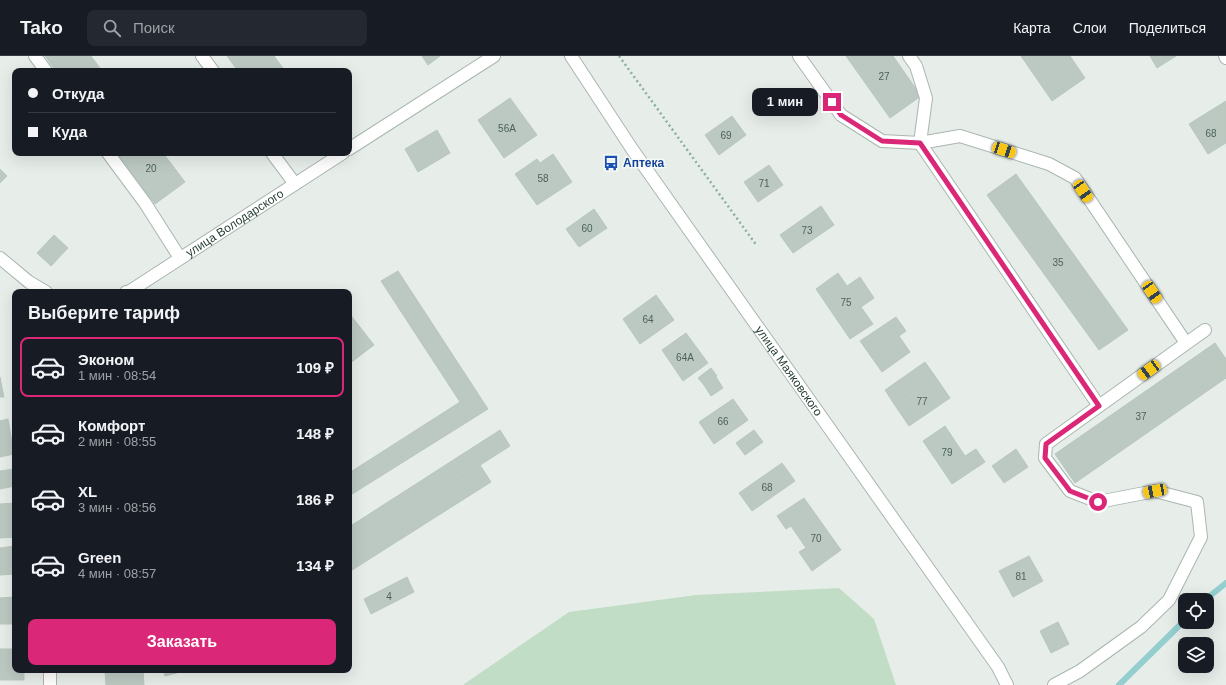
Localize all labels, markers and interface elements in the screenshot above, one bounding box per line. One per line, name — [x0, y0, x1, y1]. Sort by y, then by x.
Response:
search box — [87, 10, 367, 46]
text: Tako — [20, 17, 63, 38]
icon: search — [101, 17, 123, 39]
text: Поиск — [133, 19, 175, 36]
text: Карта — [1013, 20, 1051, 36]
text: Слои — [1073, 20, 1107, 36]
text: Поделиться — [1129, 20, 1206, 36]
house number: 27 — [878, 71, 890, 82]
text: Откуда — [52, 85, 104, 102]
callout: 1 мин — [752, 88, 818, 116]
route end — [823, 93, 841, 111]
text: 1 мин — [767, 94, 803, 109]
text: Куда — [52, 123, 87, 140]
house number: 56А — [498, 123, 516, 134]
house number: 68 — [1205, 128, 1217, 139]
house number: 69 — [720, 130, 732, 141]
car — [991, 141, 1017, 159]
bus stop icon: Аптека — [602, 154, 620, 172]
place label: Аптека — [623, 156, 664, 170]
house number: 20 — [145, 163, 157, 174]
house number: 58 — [537, 173, 549, 184]
house number: 71 — [758, 178, 770, 189]
car — [1071, 178, 1095, 204]
street label: улица Володарского — [183, 186, 287, 260]
house number: 60 — [581, 223, 593, 234]
house number: 73 — [801, 225, 813, 236]
house number: 35 — [1052, 257, 1064, 268]
car — [1140, 279, 1164, 305]
house number: 75 — [840, 297, 852, 308]
text: Выберите тариф — [28, 303, 180, 323]
house number: 64 — [642, 314, 654, 325]
street label: улица Маяковского — [752, 323, 826, 419]
icon: car — [30, 349, 66, 385]
text: Эконом — [78, 351, 134, 368]
house number: 64А — [676, 352, 694, 363]
car — [1136, 358, 1162, 382]
text: 109 ₽ — [296, 359, 334, 376]
text: 1 мин · 08:54 — [78, 368, 156, 383]
house number: 77 — [916, 396, 928, 407]
house number: 37 — [1135, 411, 1147, 422]
icon: car — [30, 415, 66, 451]
house number: 66 — [717, 416, 729, 427]
text: Комфорт — [78, 417, 145, 434]
text: 148 ₽ — [296, 425, 334, 442]
text: 2 мин · 08:55 — [78, 434, 156, 449]
house number: 79 — [941, 447, 953, 458]
icon: car — [30, 481, 66, 517]
house number: 68 — [761, 482, 773, 493]
text: XL — [78, 483, 97, 500]
car — [1142, 483, 1168, 499]
text: 186 ₽ — [296, 491, 334, 508]
route start — [1089, 493, 1107, 511]
text: 3 мин · 08:56 — [78, 500, 156, 515]
house number: 70 — [810, 533, 822, 544]
icon: car — [30, 547, 66, 583]
text: Green — [78, 549, 121, 566]
text: 134 ₽ — [296, 557, 334, 574]
text: 4 мин · 08:57 — [78, 566, 156, 581]
house number: 81 — [1015, 571, 1027, 582]
house number: 4 — [386, 591, 392, 602]
map controls — [1178, 593, 1214, 673]
button: locate — [1178, 593, 1214, 629]
button: Заказать — [28, 619, 336, 665]
button: layers — [1178, 637, 1214, 673]

